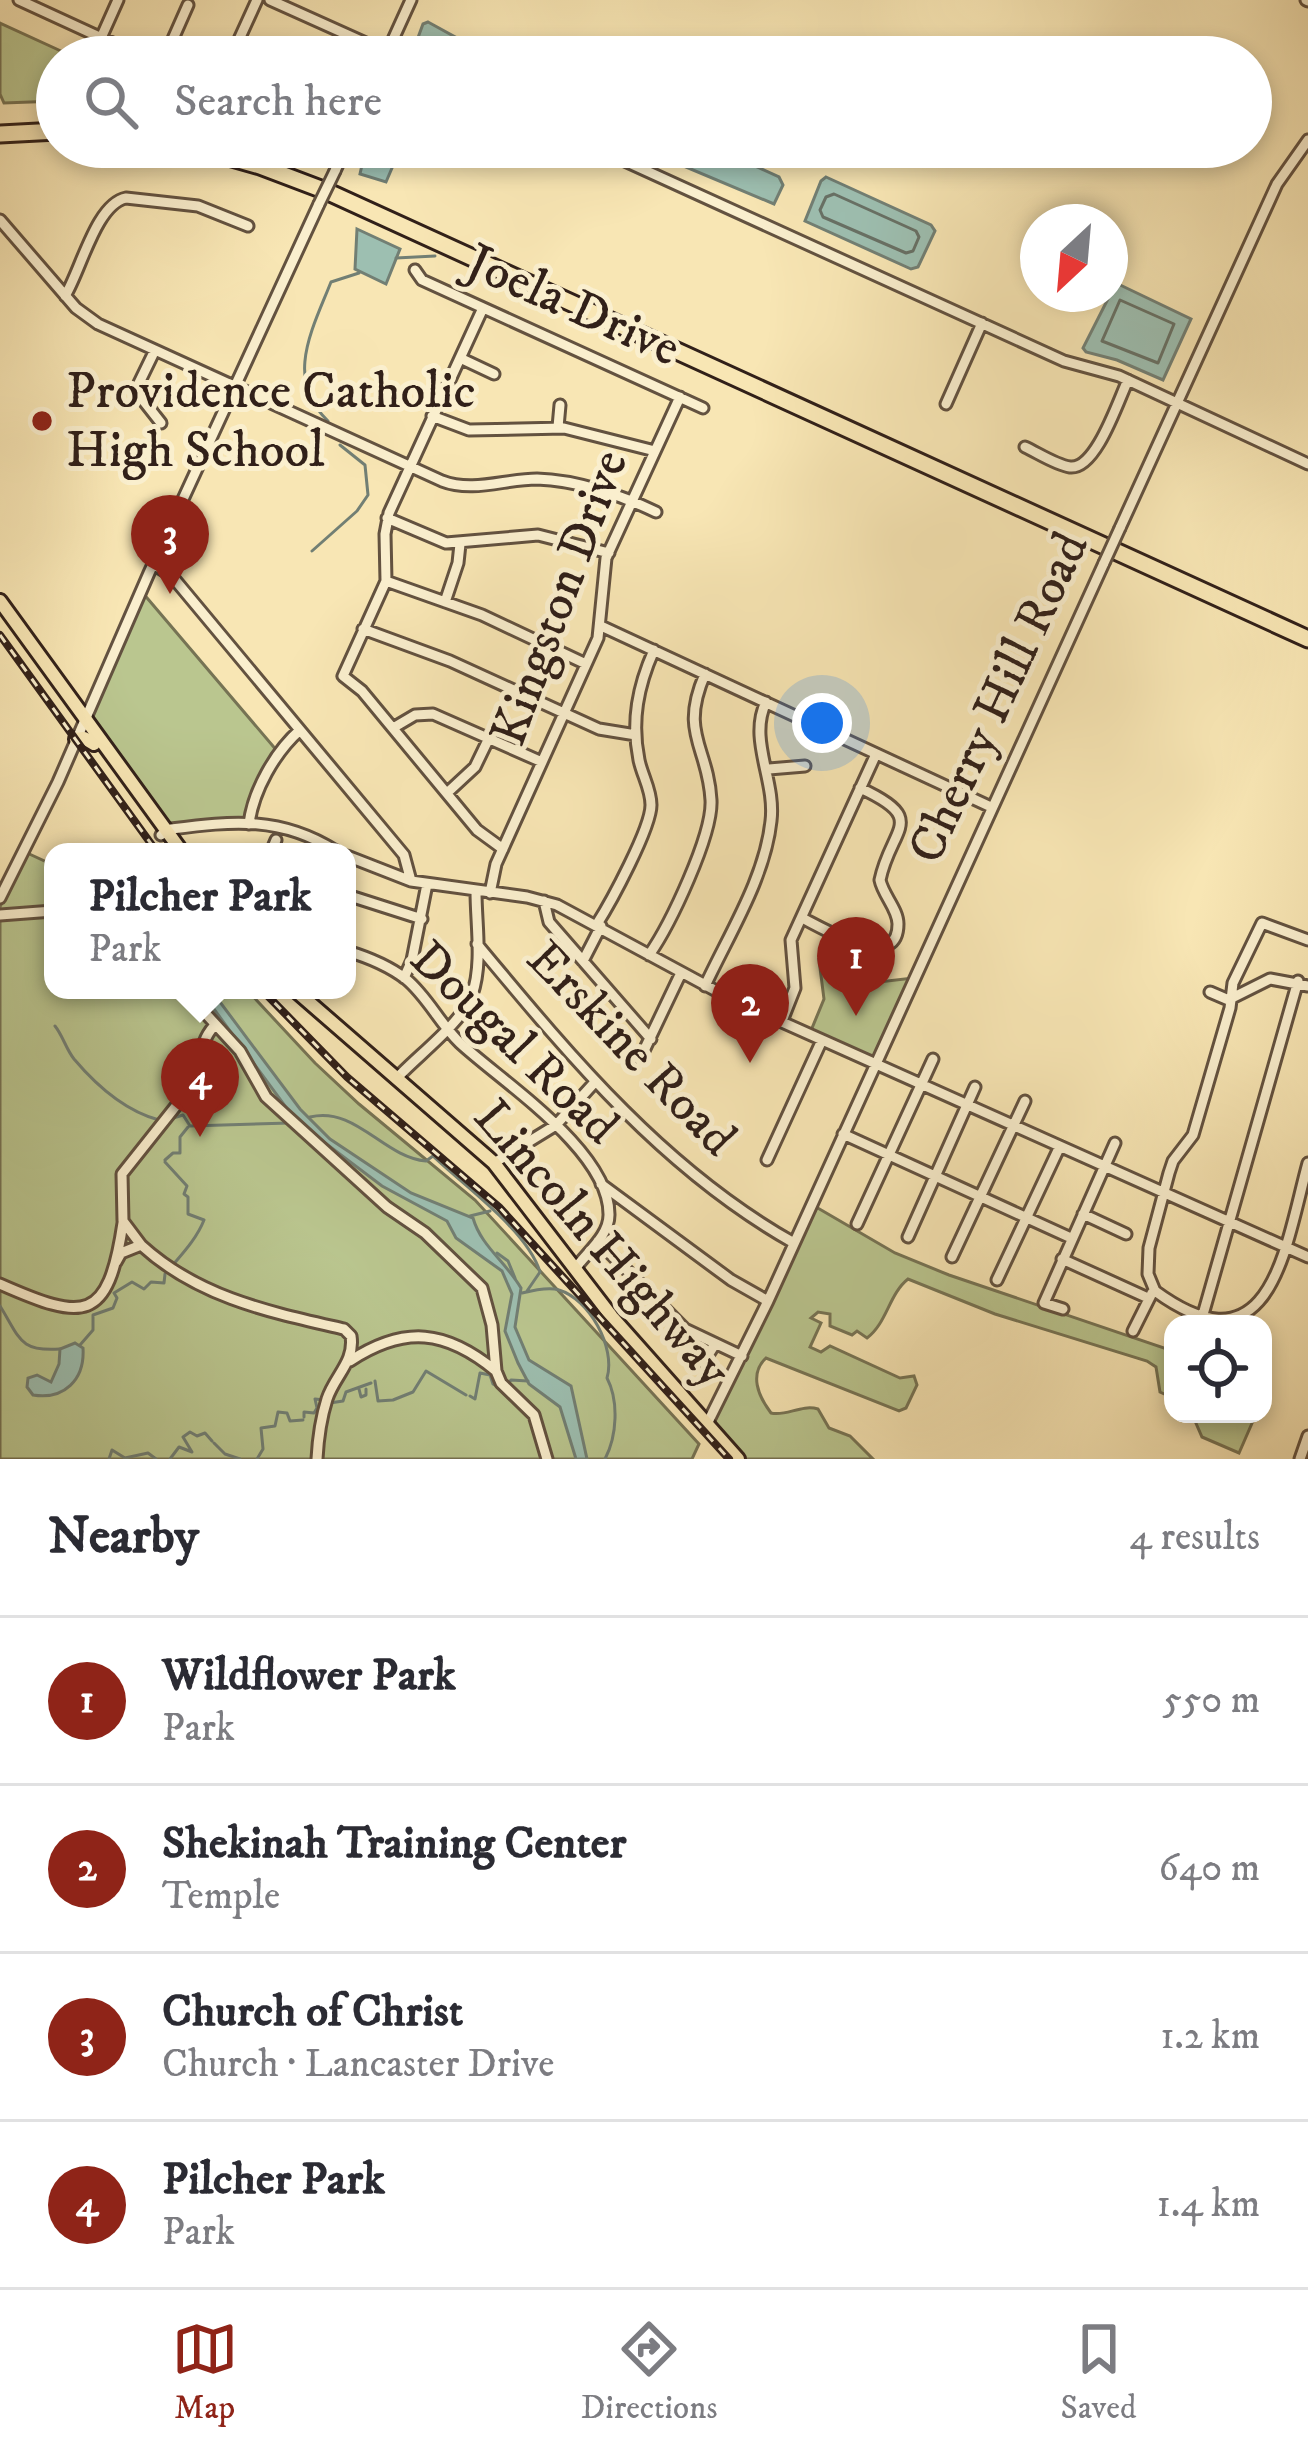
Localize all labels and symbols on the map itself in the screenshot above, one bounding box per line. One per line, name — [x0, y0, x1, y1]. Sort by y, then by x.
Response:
north arrow — [1020, 204, 1128, 312]
street label: Joela Drive — [453, 229, 690, 381]
place label: Providence Catholic High School — [66, 360, 476, 483]
marker: Providence Catholic High School — [29, 408, 55, 434]
street label: Kingston Drive — [477, 442, 643, 754]
pin: 3 — [131, 495, 209, 594]
street label: Cherry Hill Road — [894, 522, 1104, 874]
your location — [792, 693, 852, 753]
pin: 1 — [817, 917, 895, 1016]
street label: Dougal Road — [396, 928, 632, 1159]
street label: Erskine Road — [513, 928, 750, 1170]
pin: 2 — [711, 964, 789, 1063]
pin: 4 — [161, 1038, 239, 1137]
street label: Lincoln Highway — [459, 1087, 745, 1402]

